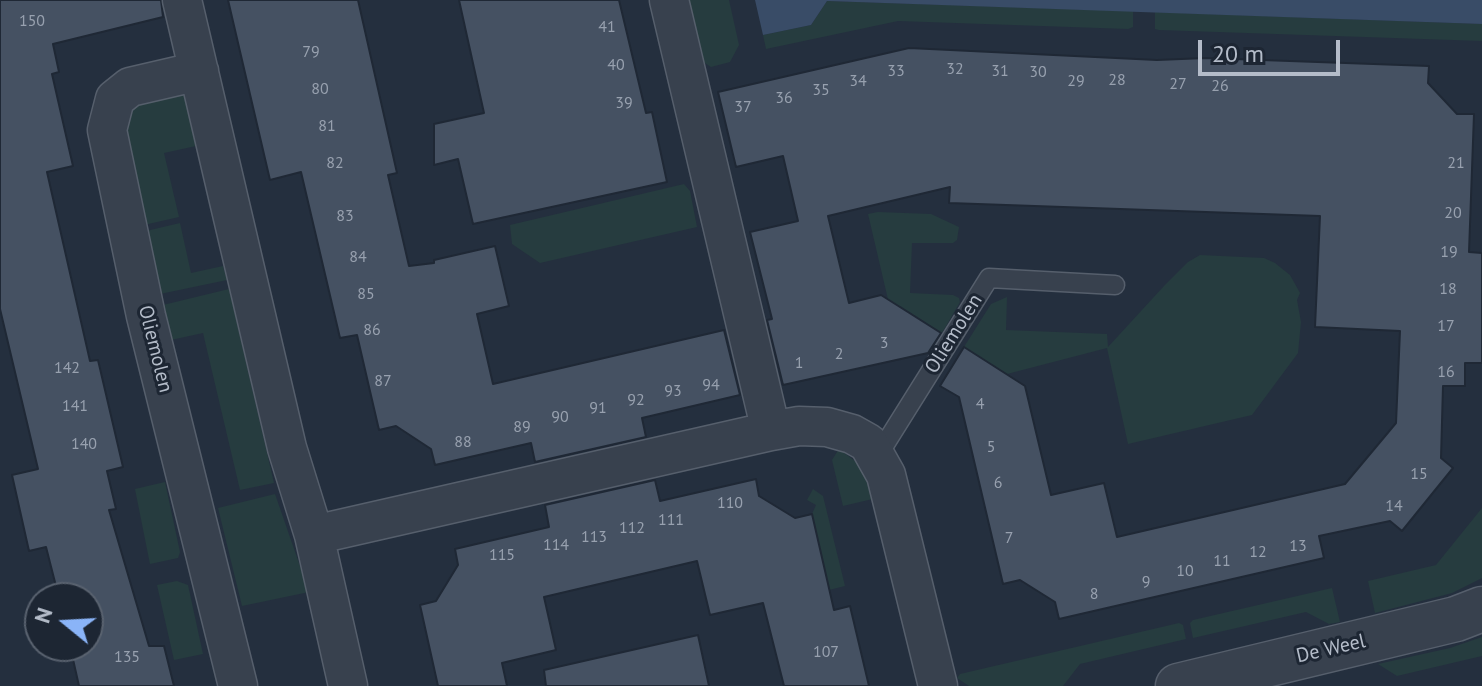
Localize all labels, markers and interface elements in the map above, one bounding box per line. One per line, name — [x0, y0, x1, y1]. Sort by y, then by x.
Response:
house number: 150 — [19, 11, 45, 31]
house number: 41 — [598, 17, 616, 37]
scale bar — [1202, 24, 1344, 74]
text: 20 m — [1212, 38, 1264, 69]
house number: 79 — [302, 42, 320, 62]
house number: 40 — [607, 55, 625, 75]
house number: 32 — [946, 59, 964, 79]
house number: 33 — [887, 61, 905, 81]
house number: 31 — [991, 61, 1009, 81]
house number: 30 — [1029, 62, 1047, 82]
house number: 28 — [1108, 70, 1126, 90]
house number: 34 — [849, 71, 867, 91]
house number: 29 — [1067, 71, 1085, 91]
house number: 27 — [1169, 74, 1187, 94]
house number: 26 — [1211, 76, 1229, 96]
house number: 80 — [311, 79, 329, 99]
house number: 35 — [812, 80, 830, 100]
house number: 36 — [775, 88, 793, 108]
house number: 39 — [615, 93, 633, 113]
house number: 37 — [734, 97, 752, 117]
house number: 81 — [318, 116, 336, 136]
house number: 82 — [326, 153, 344, 173]
house number: 21 — [1447, 153, 1465, 173]
house number: 20 — [1444, 203, 1462, 223]
house number: 83 — [336, 206, 354, 226]
house number: 19 — [1440, 242, 1458, 262]
house number: 84 — [349, 247, 367, 267]
house number: 18 — [1439, 279, 1457, 299]
house number: 85 — [357, 284, 375, 304]
street label: Oliemolen — [920, 290, 988, 378]
street label: Oliemolen — [133, 303, 177, 395]
house number: 17 — [1437, 316, 1455, 336]
house number: 86 — [363, 320, 381, 340]
house number: 3 — [880, 333, 888, 353]
house number: 2 — [835, 344, 843, 364]
house number: 1 — [795, 353, 803, 373]
house number: 142 — [54, 358, 80, 378]
house number: 16 — [1437, 362, 1455, 382]
house number: 87 — [374, 371, 392, 391]
house number: 94 — [702, 375, 720, 395]
house number: 93 — [664, 381, 682, 401]
house number: 92 — [627, 390, 645, 410]
house number: 4 — [976, 394, 984, 414]
house number: 141 — [62, 396, 88, 416]
house number: 91 — [589, 398, 607, 418]
house number: 90 — [551, 407, 569, 427]
house number: 89 — [513, 417, 531, 437]
house number: 88 — [454, 432, 472, 452]
house number: 140 — [71, 434, 97, 454]
house number: 5 — [987, 437, 995, 457]
house number: 15 — [1410, 464, 1428, 484]
house number: 6 — [994, 473, 1002, 493]
house number: 110 — [717, 493, 743, 513]
house number: 14 — [1385, 496, 1403, 516]
house number: 111 — [658, 510, 684, 530]
house number: 112 — [619, 518, 645, 538]
house number: 113 — [581, 527, 607, 547]
house number: 7 — [1005, 528, 1013, 548]
house number: 114 — [543, 535, 569, 555]
house number: 13 — [1289, 536, 1307, 556]
house number: 12 — [1249, 542, 1267, 562]
house number: 115 — [489, 545, 515, 565]
house number: 11 — [1213, 551, 1231, 571]
house number: 10 — [1176, 561, 1194, 581]
house number: 9 — [1142, 572, 1150, 592]
north arrow — [24, 582, 104, 662]
house number: 8 — [1090, 584, 1098, 604]
text: N — [28, 604, 59, 626]
street label: De Weel — [1294, 629, 1368, 669]
house number: 107 — [813, 642, 839, 662]
house number: 135 — [114, 647, 140, 667]

